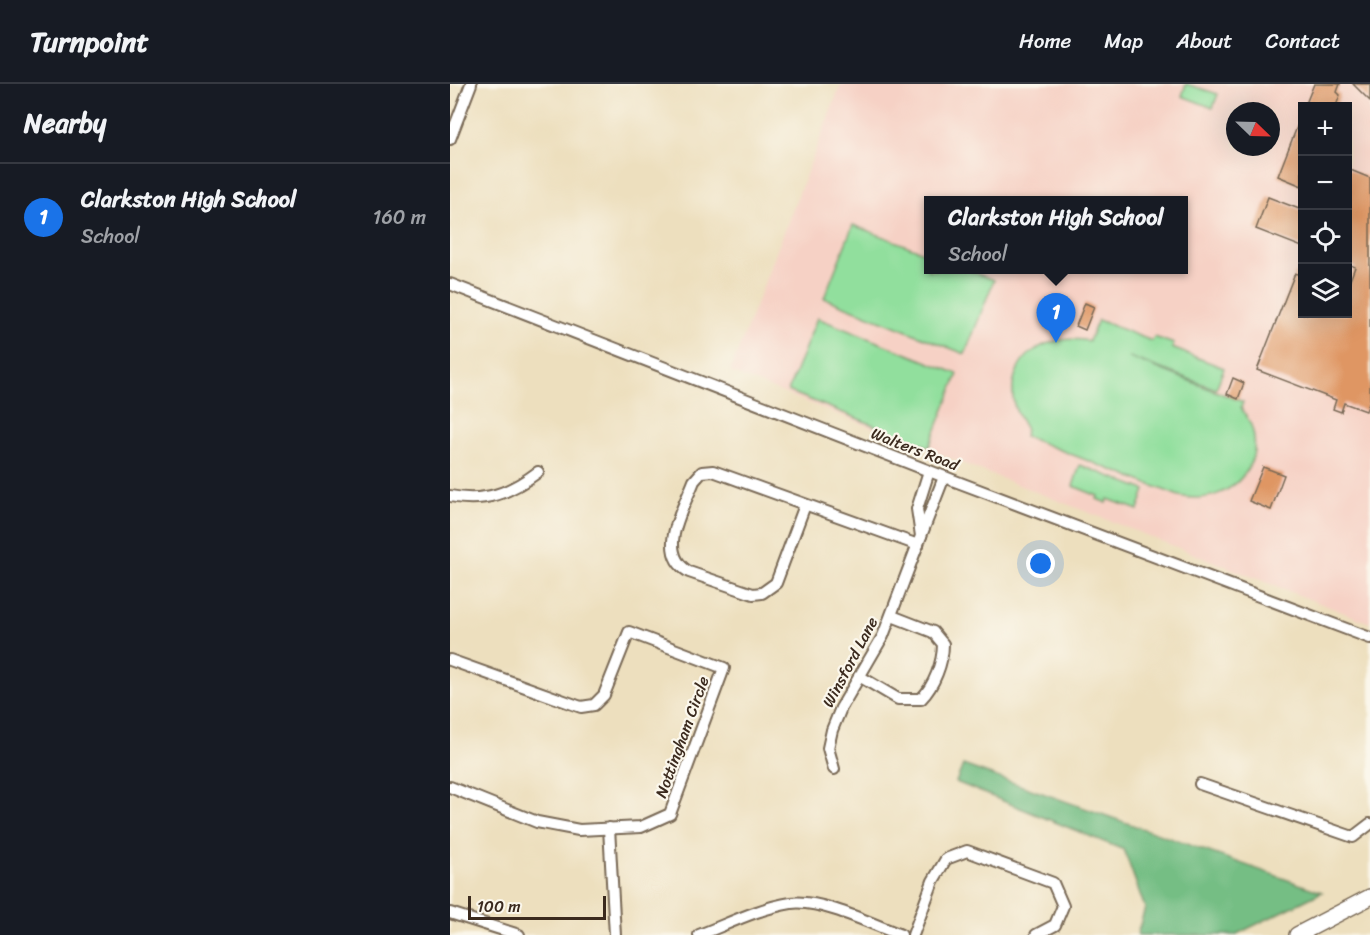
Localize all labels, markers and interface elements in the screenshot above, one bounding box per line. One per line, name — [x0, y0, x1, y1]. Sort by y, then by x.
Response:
text: Turnpoint — [30, 17, 149, 66]
text: Home — [1019, 22, 1071, 60]
text: Map — [1104, 22, 1143, 60]
text: About — [1176, 22, 1233, 60]
text: Contact — [1266, 22, 1340, 60]
text: Nearby — [24, 100, 106, 146]
north arrow — [1226, 102, 1280, 156]
map controls — [1298, 102, 1352, 318]
button: + — [1298, 102, 1352, 156]
button: − — [1298, 156, 1352, 210]
text: Clarkston High School — [81, 180, 296, 219]
popup — [924, 196, 1188, 274]
text: Clarkston High School — [948, 198, 1164, 237]
text: 1 — [39, 200, 48, 235]
text: 160 m — [373, 200, 426, 235]
button: locate — [1298, 210, 1352, 264]
text: School — [81, 219, 140, 254]
text: School — [948, 237, 1007, 272]
button: layers — [1298, 264, 1352, 318]
pin: 1 — [1036, 294, 1076, 343]
street label: Walters Road — [867, 419, 965, 480]
your location — [1026, 549, 1055, 578]
street label: Winsford Lane — [814, 611, 886, 713]
street label: Nottingham Circle — [646, 672, 718, 802]
text: 100 m — [477, 892, 521, 921]
scale bar — [468, 893, 606, 920]

